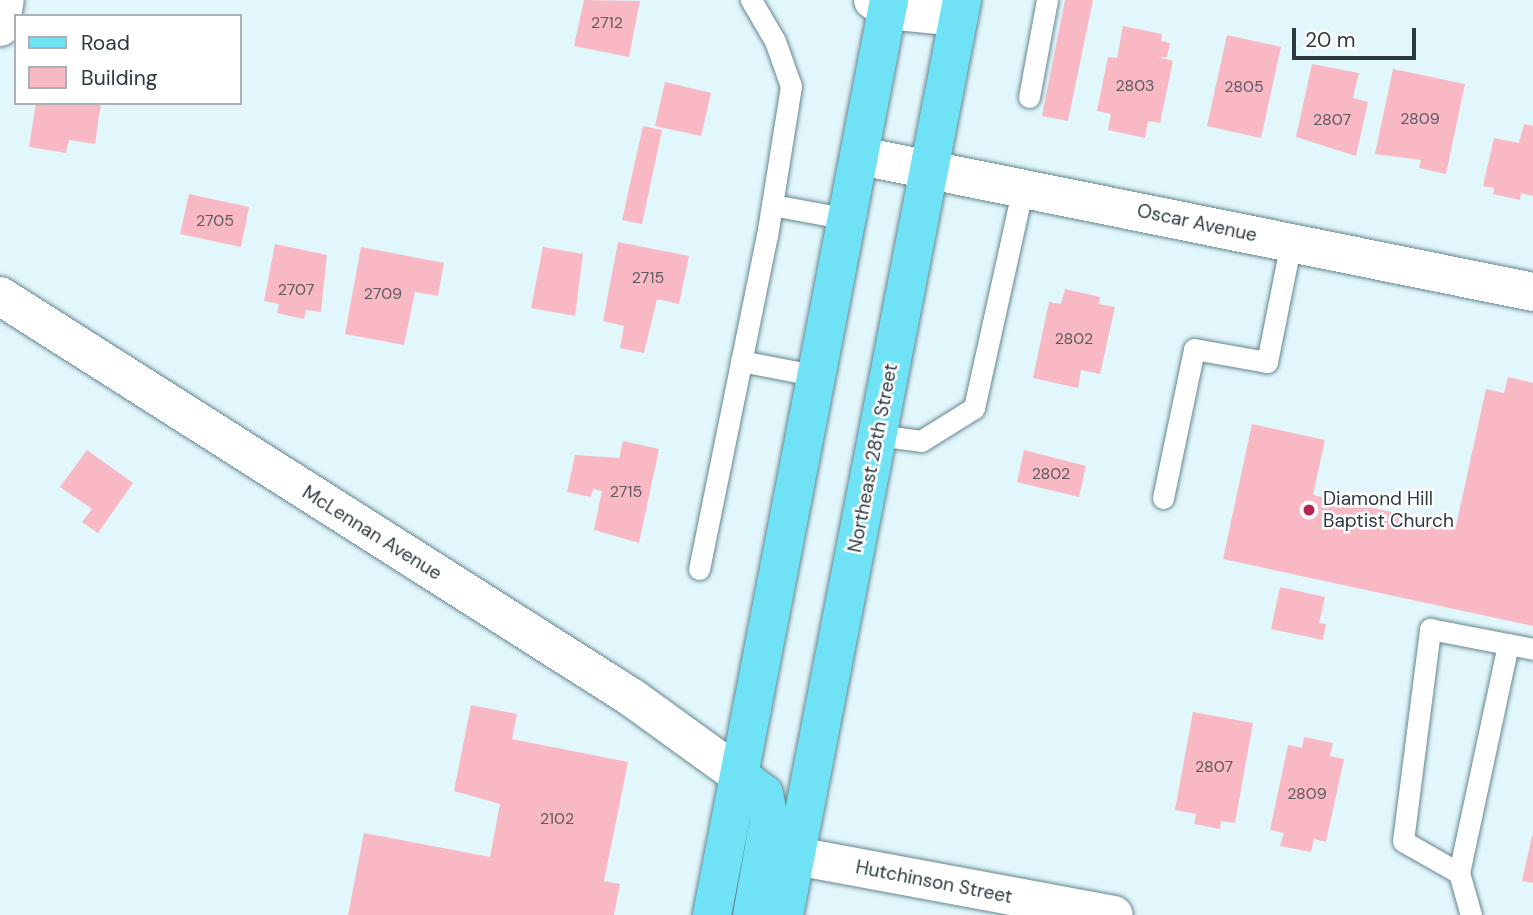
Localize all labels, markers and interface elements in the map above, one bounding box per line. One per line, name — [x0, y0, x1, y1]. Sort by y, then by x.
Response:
house number: 2712 — [591, 13, 623, 33]
legend — [14, 14, 242, 105]
scale bar — [1295, 14, 1419, 58]
text: 20 m — [1305, 26, 1356, 54]
text: Road — [81, 29, 130, 57]
text: Building — [81, 64, 157, 92]
house number: 2803 — [1115, 76, 1155, 96]
house number: 2805 — [1224, 77, 1264, 97]
house number: 2809 — [1400, 109, 1440, 129]
house number: 2807 — [1313, 110, 1351, 130]
street label: Oscar Avenue — [1135, 199, 1259, 247]
house number: 2705 — [196, 211, 234, 231]
house number: 2715 — [632, 268, 664, 288]
house number: 2707 — [278, 280, 314, 300]
house number: 2709 — [364, 284, 402, 304]
house number: 2802 — [1055, 329, 1093, 349]
street label: Northeast 28th Street — [843, 362, 903, 554]
house number: 2802 — [1032, 464, 1070, 484]
street label: McLennan Avenue — [298, 481, 446, 585]
house number: 2715 — [610, 482, 642, 502]
place label: Diamond Hill Baptist Church — [1323, 488, 1454, 532]
marker: Diamond Hill Baptist Church — [1301, 502, 1317, 518]
house number: 2807 — [1195, 757, 1233, 777]
house number: 2809 — [1287, 784, 1327, 804]
house number: 2102 — [540, 809, 574, 829]
street label: Hutchinson Street — [854, 856, 1014, 908]

